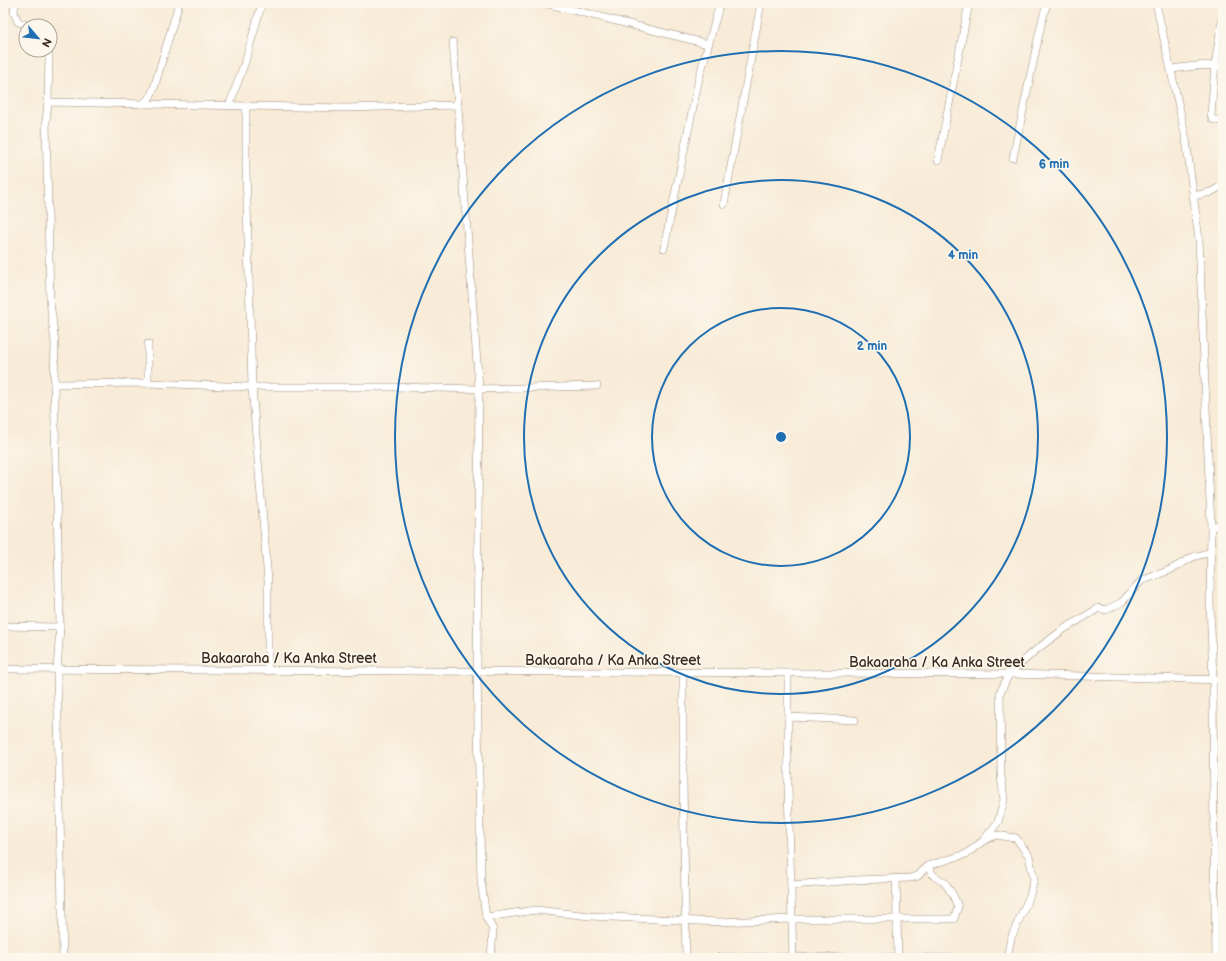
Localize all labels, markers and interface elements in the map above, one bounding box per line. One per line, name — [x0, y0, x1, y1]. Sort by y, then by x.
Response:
north arrow — [18, 18, 58, 58]
text: N — [39, 36, 54, 49]
text: 6 min — [1039, 157, 1069, 172]
text: 4 min — [948, 248, 978, 263]
text: 2 min — [857, 339, 887, 354]
centre of rings — [774, 430, 788, 444]
street label: Bakaaraha / Ka Anka Street — [201, 650, 378, 667]
street label: Bakaaraha / Ka Anka Street — [525, 652, 702, 669]
street label: Bakaaraha / Ka Anka Street — [849, 654, 1026, 671]

